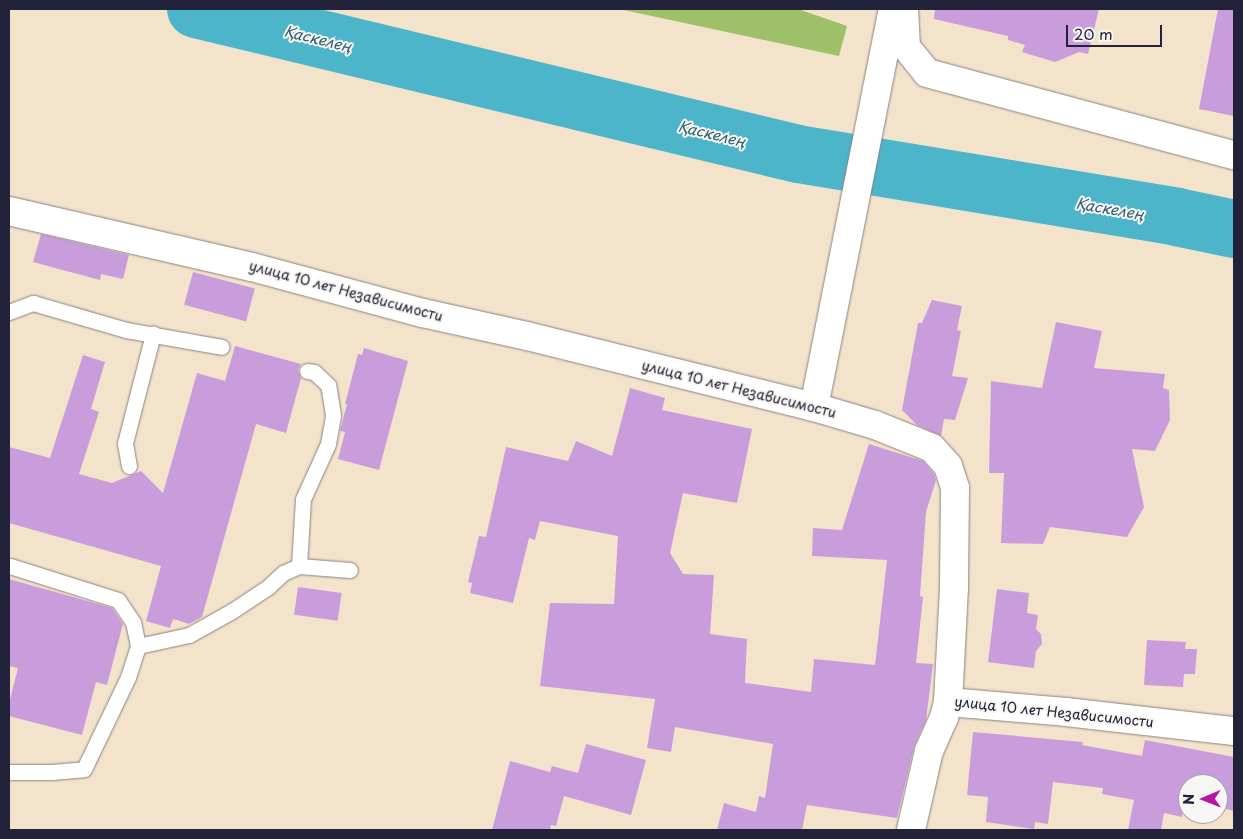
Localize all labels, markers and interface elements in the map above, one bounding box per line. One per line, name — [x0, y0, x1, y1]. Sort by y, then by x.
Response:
scale bar — [1068, 15, 1164, 47]
water label: Қаскелең — [283, 21, 353, 55]
text: 20 m — [1074, 22, 1113, 45]
water label: Қаскелең — [677, 116, 747, 150]
water label: Қаскелең — [1075, 193, 1145, 223]
street label: улица 10 лет Независимости — [247, 257, 445, 325]
street label: улица 10 лет Независимости — [640, 357, 838, 421]
street label: улица 10 лет Независимости — [953, 693, 1155, 731]
north arrow — [1178, 774, 1228, 824]
text: N — [1178, 794, 1199, 805]

